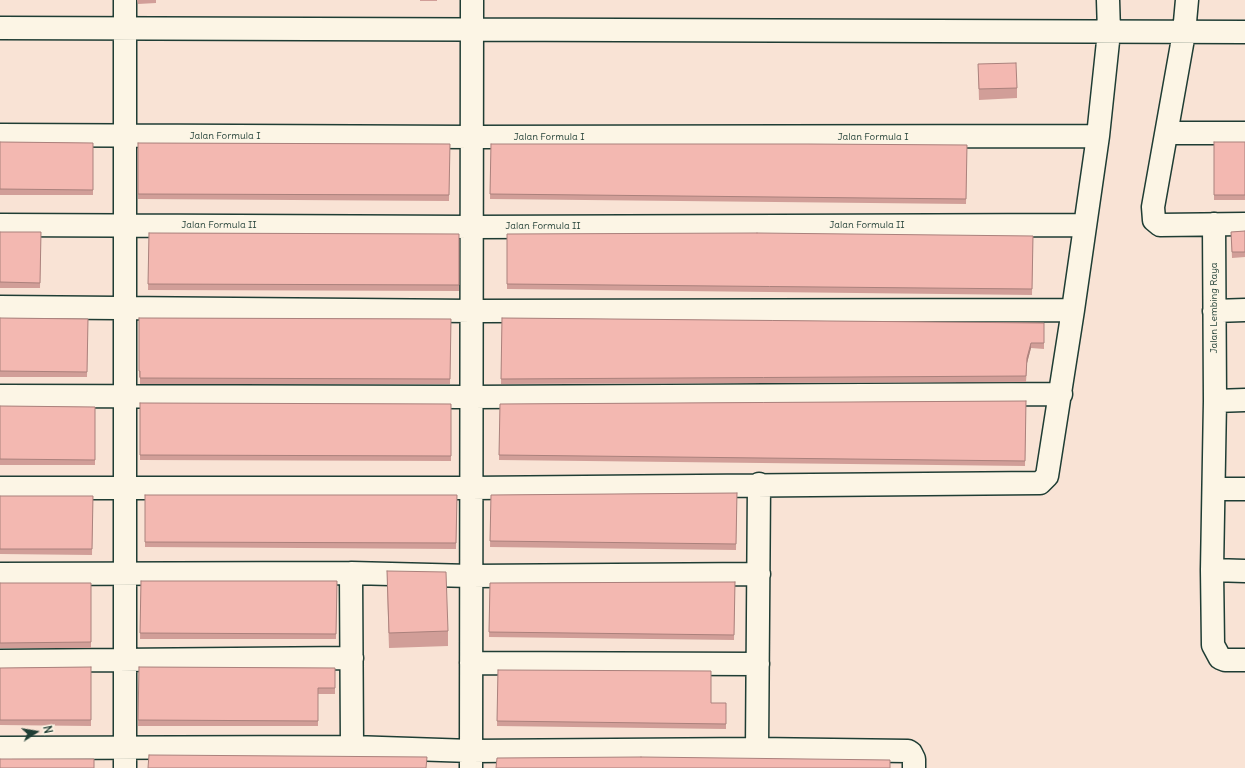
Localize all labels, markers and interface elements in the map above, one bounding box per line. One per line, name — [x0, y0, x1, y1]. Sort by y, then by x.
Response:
street label: Jalan Formula I — [189, 130, 261, 142]
street label: Jalan Formula I — [513, 131, 585, 143]
street label: Jalan Formula I — [837, 131, 909, 143]
street label: Jalan Formula II — [181, 219, 257, 231]
street label: Jalan Formula II — [829, 219, 905, 231]
street label: Jalan Formula II — [505, 220, 581, 232]
street label: Jalan Lembing Raya — [1208, 262, 1220, 354]
north arrow — [16, 712, 56, 752]
text: N — [40, 724, 55, 735]

